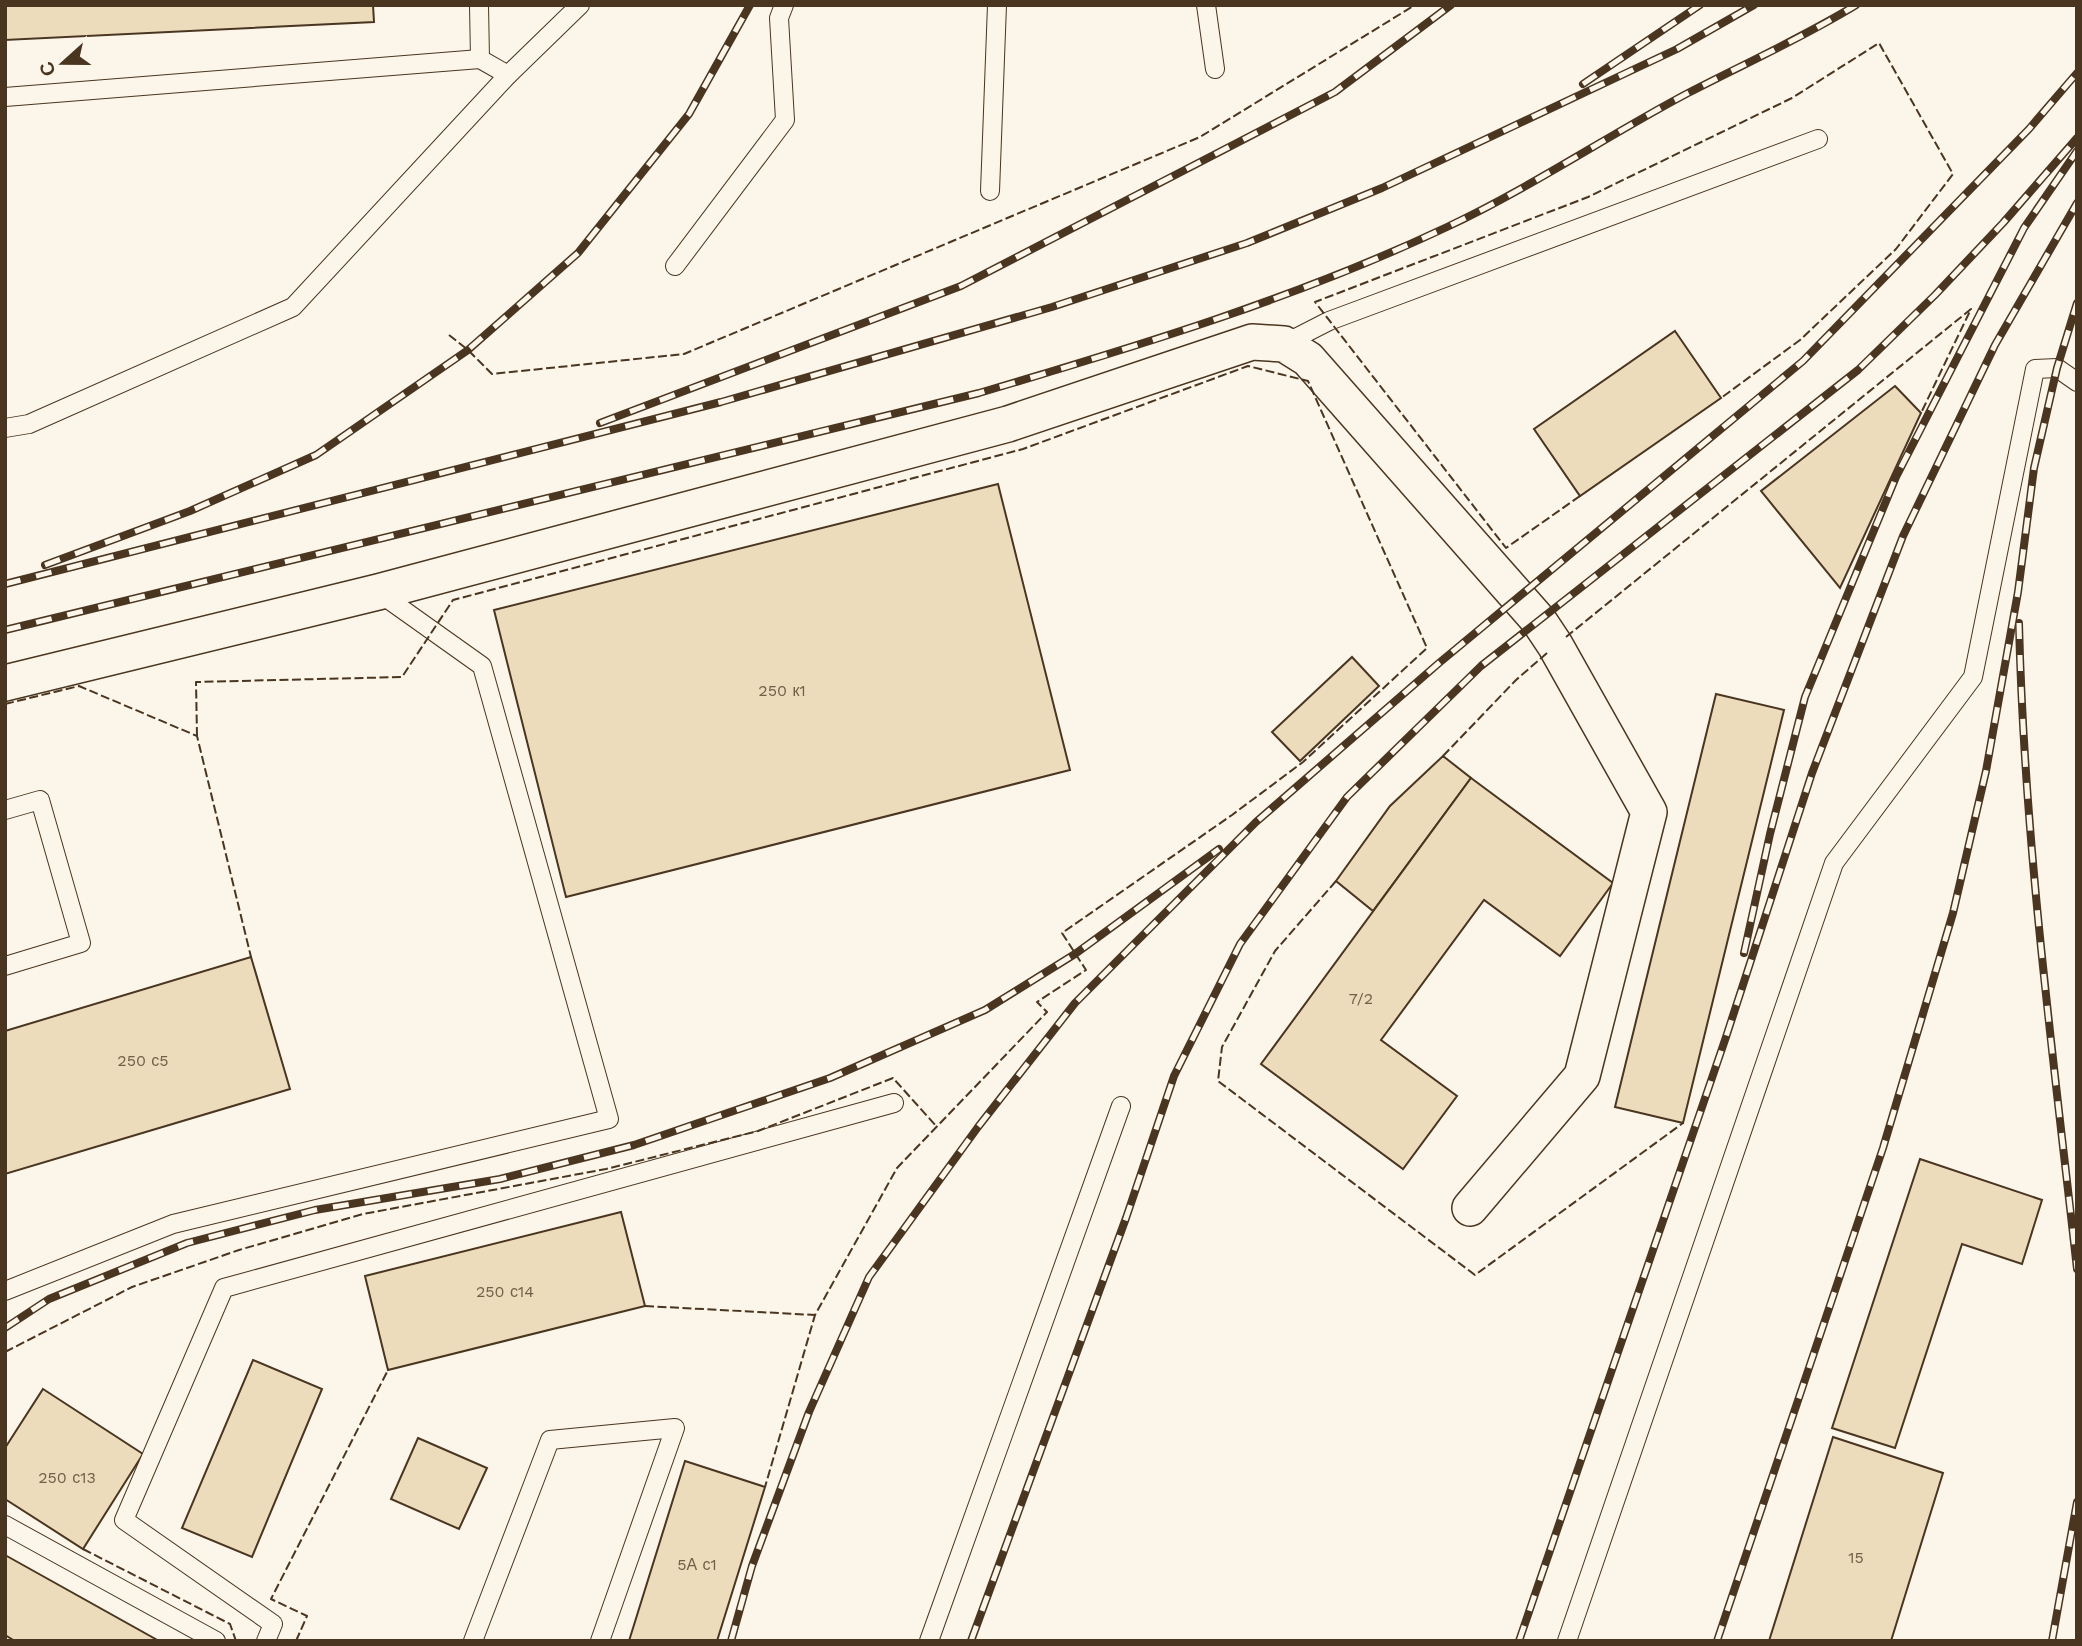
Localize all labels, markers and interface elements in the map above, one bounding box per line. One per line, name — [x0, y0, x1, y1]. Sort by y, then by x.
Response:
north arrow — [28, 28, 98, 98]
text: С — [34, 58, 61, 79]
house number: 250 к1 — [758, 681, 806, 700]
house number: 7/2 — [1349, 989, 1373, 1008]
house number: 250 с5 — [117, 1051, 169, 1070]
house number: 250 с14 — [476, 1282, 534, 1301]
house number: 250 с13 — [38, 1468, 96, 1487]
house number: 15 — [1848, 1548, 1864, 1567]
house number: 5А с1 — [677, 1555, 717, 1574]

